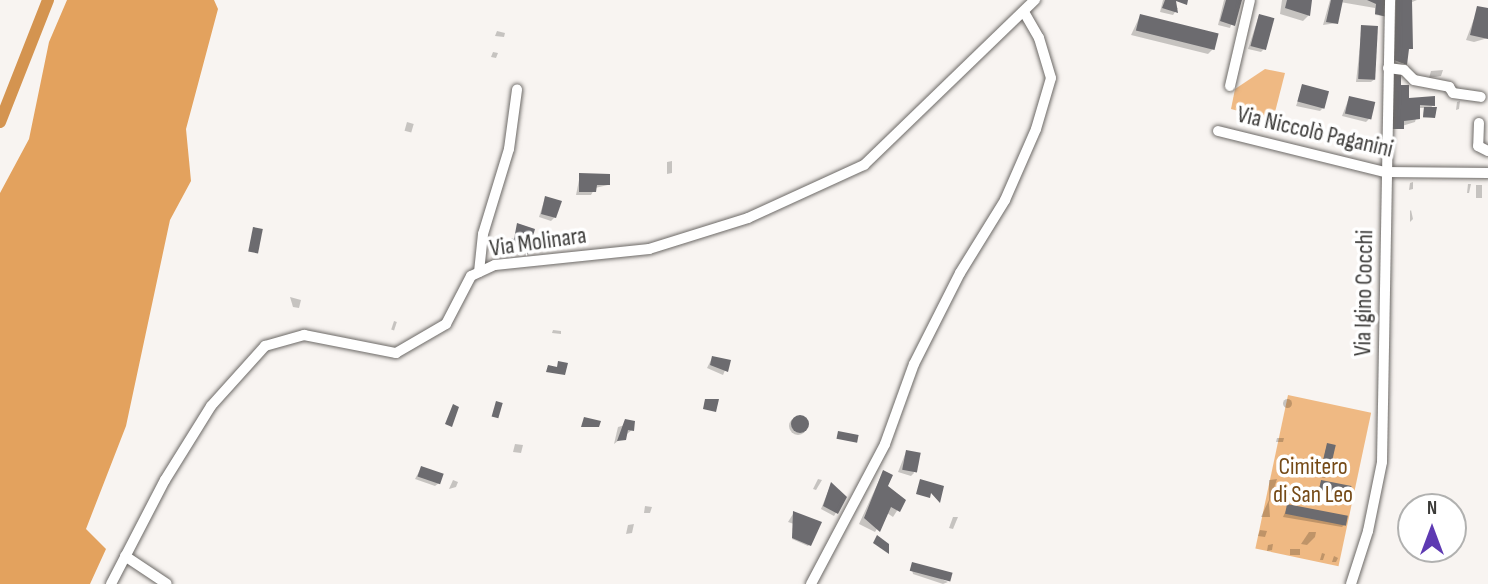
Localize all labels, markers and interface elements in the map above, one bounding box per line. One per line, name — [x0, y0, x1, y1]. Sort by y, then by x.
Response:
street label: Via Niccolò Paganini — [1234, 100, 1396, 164]
street label: Via Molinara — [488, 221, 588, 263]
street label: Via Igino Cocchi — [1348, 230, 1380, 356]
park label: Cimitero di San Leo — [1273, 453, 1353, 509]
north arrow — [1397, 493, 1467, 563]
text: N — [1427, 497, 1437, 520]

